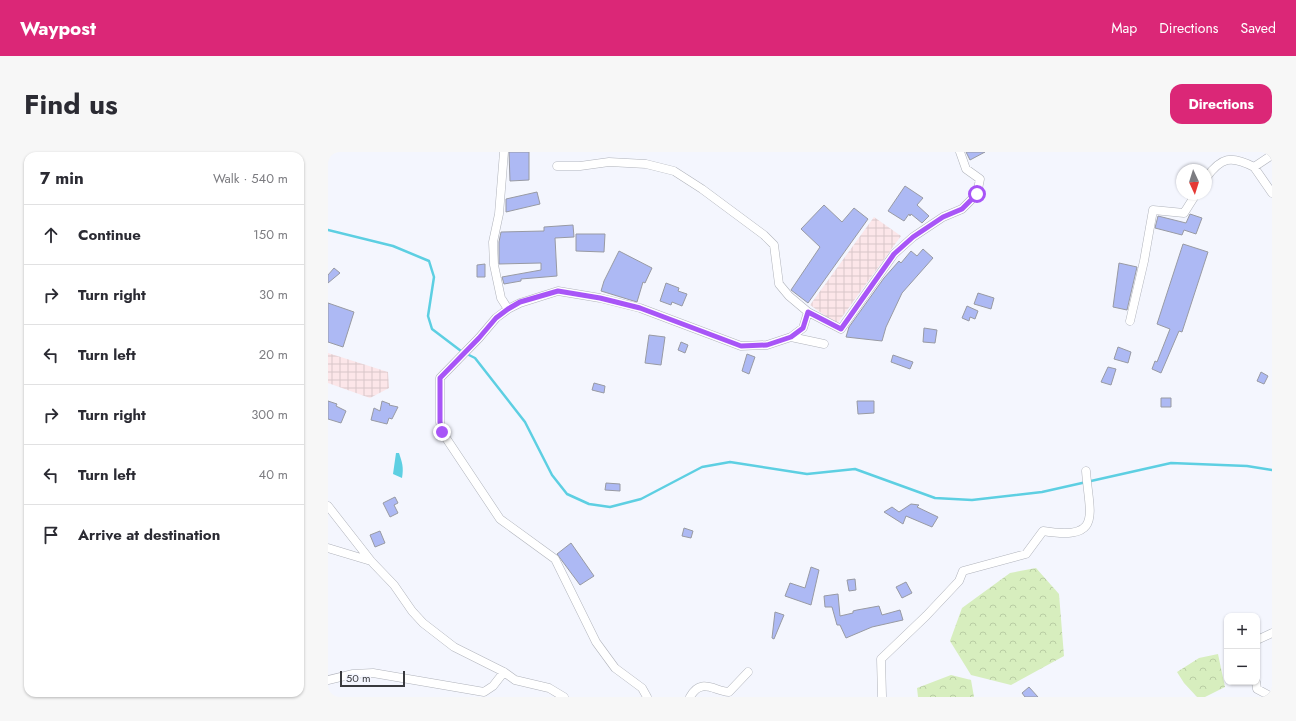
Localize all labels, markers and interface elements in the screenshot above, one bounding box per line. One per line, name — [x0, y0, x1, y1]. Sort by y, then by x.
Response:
text: Waypost — [20, 15, 96, 42]
text: Map — [1111, 18, 1137, 38]
text: Directions — [1159, 18, 1219, 38]
text: Saved — [1241, 18, 1276, 38]
text: Find us — [24, 84, 118, 125]
button: Directions — [1170, 84, 1272, 124]
north arrow — [1176, 164, 1212, 200]
text: 7 min — [40, 166, 84, 190]
text: Walk · 540 m — [213, 169, 288, 188]
route start — [968, 185, 986, 203]
icon: ahead — [40, 224, 62, 246]
text: Continue — [78, 224, 141, 246]
text: 150 m — [253, 225, 288, 244]
icon: right — [40, 284, 62, 306]
text: Turn right — [78, 284, 146, 306]
text: 30 m — [259, 285, 288, 304]
icon: left — [40, 344, 62, 366]
text: Turn left — [78, 344, 136, 366]
text: 20 m — [259, 345, 288, 364]
icon: right — [40, 404, 62, 426]
text: Turn right — [78, 404, 146, 426]
text: 300 m — [251, 405, 288, 424]
route end — [433, 423, 451, 441]
icon: left — [40, 464, 62, 486]
text: Turn left — [78, 464, 136, 486]
text: 40 m — [259, 465, 288, 484]
icon: arrive — [40, 524, 62, 546]
text: Arrive at destination — [78, 524, 220, 546]
map controls — [1224, 613, 1260, 685]
button: + — [1224, 613, 1260, 649]
button: − — [1224, 649, 1260, 685]
scale bar — [340, 669, 405, 688]
text: 50 m — [346, 670, 371, 686]

